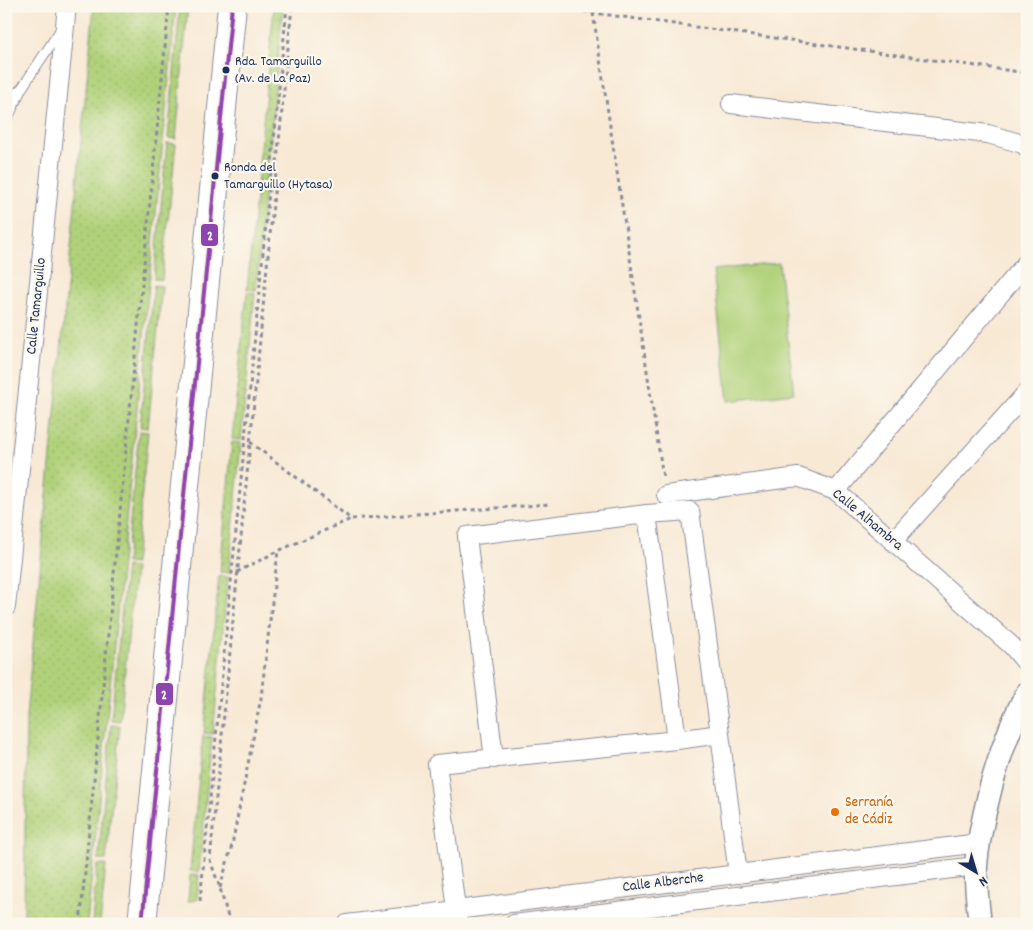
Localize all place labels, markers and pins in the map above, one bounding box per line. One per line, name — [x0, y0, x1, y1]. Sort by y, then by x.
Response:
place label: Rda. Tamarguillo (Av. de La Paz) — [235, 52, 322, 89]
marker: Rda. Tamarguillo (Av. de La Paz) — [221, 65, 231, 75]
place label: Ronda del Tamarguillo (Hytasa) — [224, 158, 333, 195]
marker: Ronda del Tamarguillo (Hytasa) — [210, 171, 220, 181]
place label: Serranía de Cádiz — [845, 792, 894, 831]
marker: Serranía de Cádiz — [829, 806, 841, 818]

